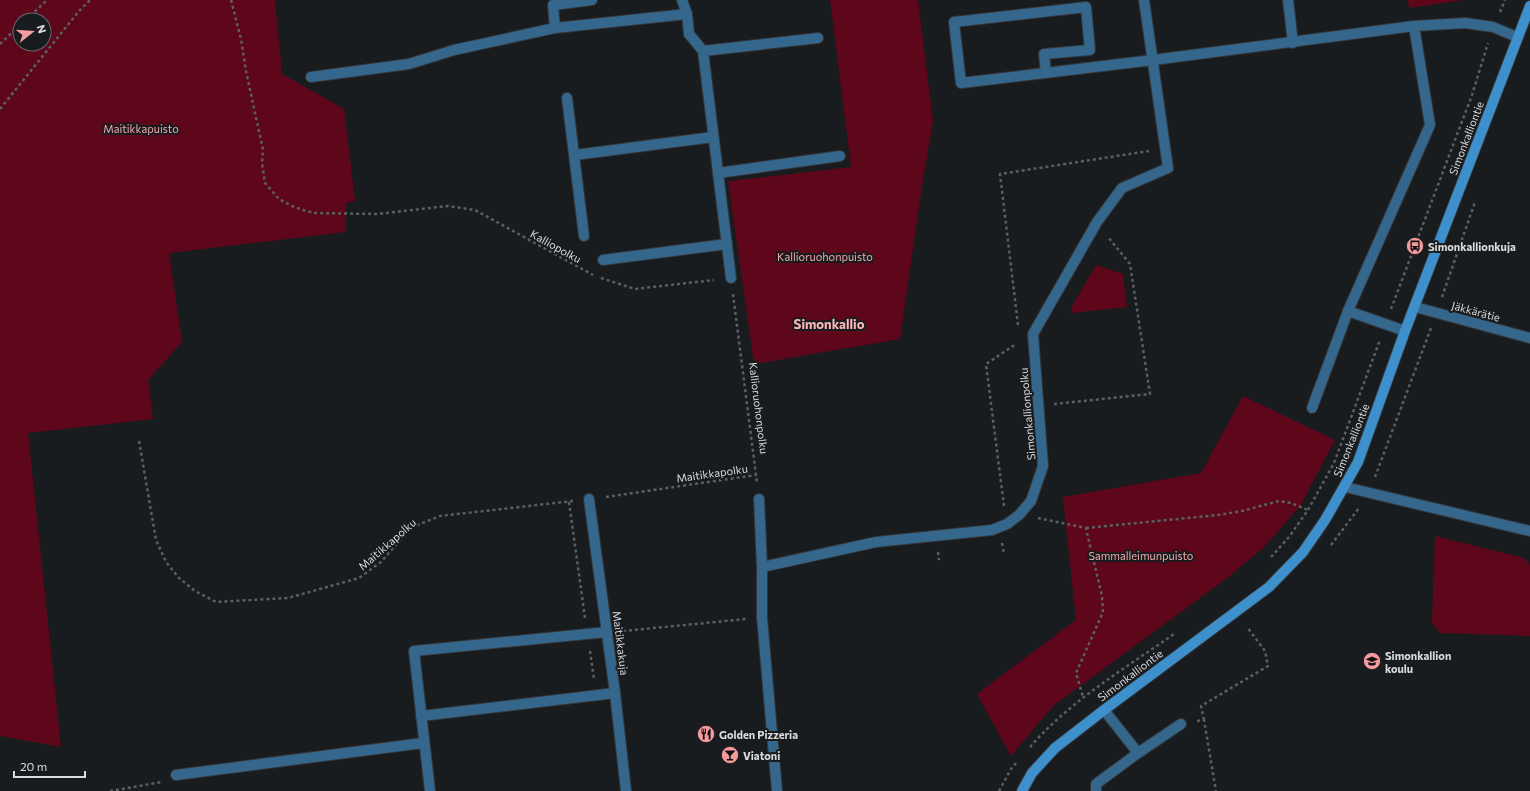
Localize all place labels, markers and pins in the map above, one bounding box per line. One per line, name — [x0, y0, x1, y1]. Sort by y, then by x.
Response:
bus stop icon: Simonkallionkuja — [1405, 236, 1425, 256]
place label: Simonkallionkuja — [1428, 240, 1516, 253]
place label: Simonkallion koulu — [1385, 649, 1451, 675]
school or university icon: Simonkallion koulu — [1362, 651, 1382, 671]
restaurant icon: Golden Pizzeria — [696, 724, 716, 744]
place label: Golden Pizzeria — [719, 728, 798, 741]
bar icon: Viatoni — [720, 745, 740, 765]
place label: Viatoni — [743, 749, 780, 762]

